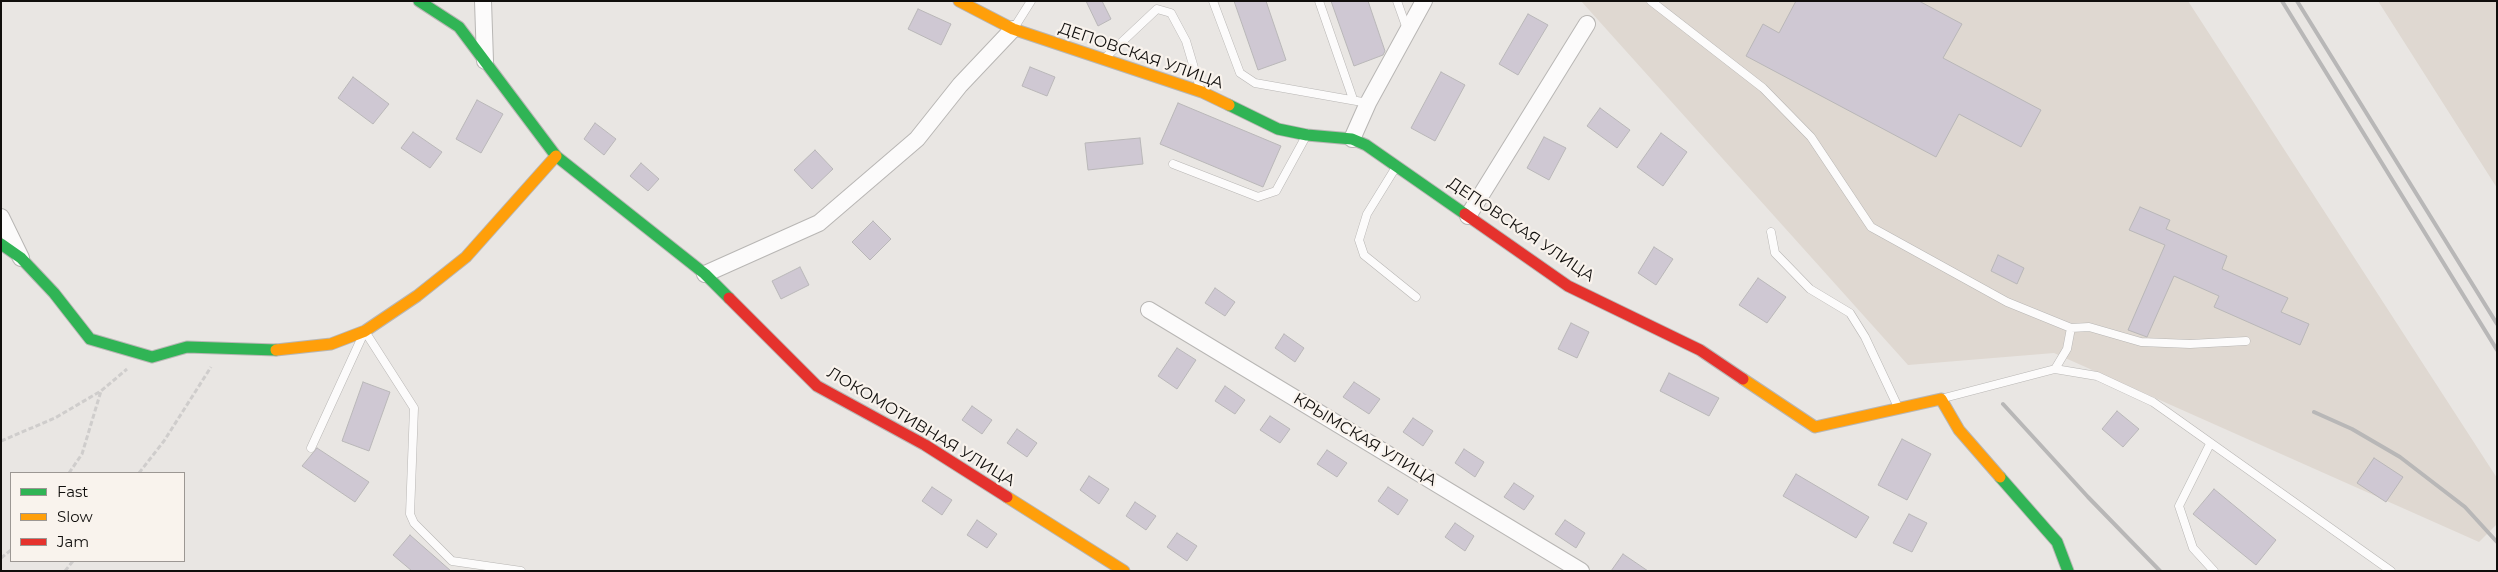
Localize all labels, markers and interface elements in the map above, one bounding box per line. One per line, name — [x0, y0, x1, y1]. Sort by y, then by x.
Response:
street label: ДЕПОВСКАЯ УЛИЦА — [1056, 19, 1226, 93]
street label: ДЕПОВСКАЯ УЛИЦА — [1444, 174, 1598, 286]
street label: ЛОКОМОТИВНАЯ УЛИЦА — [824, 363, 1018, 491]
street label: КРЫМСКАЯ УЛИЦА — [1290, 390, 1440, 490]
legend — [10, 472, 185, 562]
text: Fast — [57, 482, 88, 501]
text: Slow — [57, 507, 93, 526]
text: Jam — [57, 532, 89, 551]

